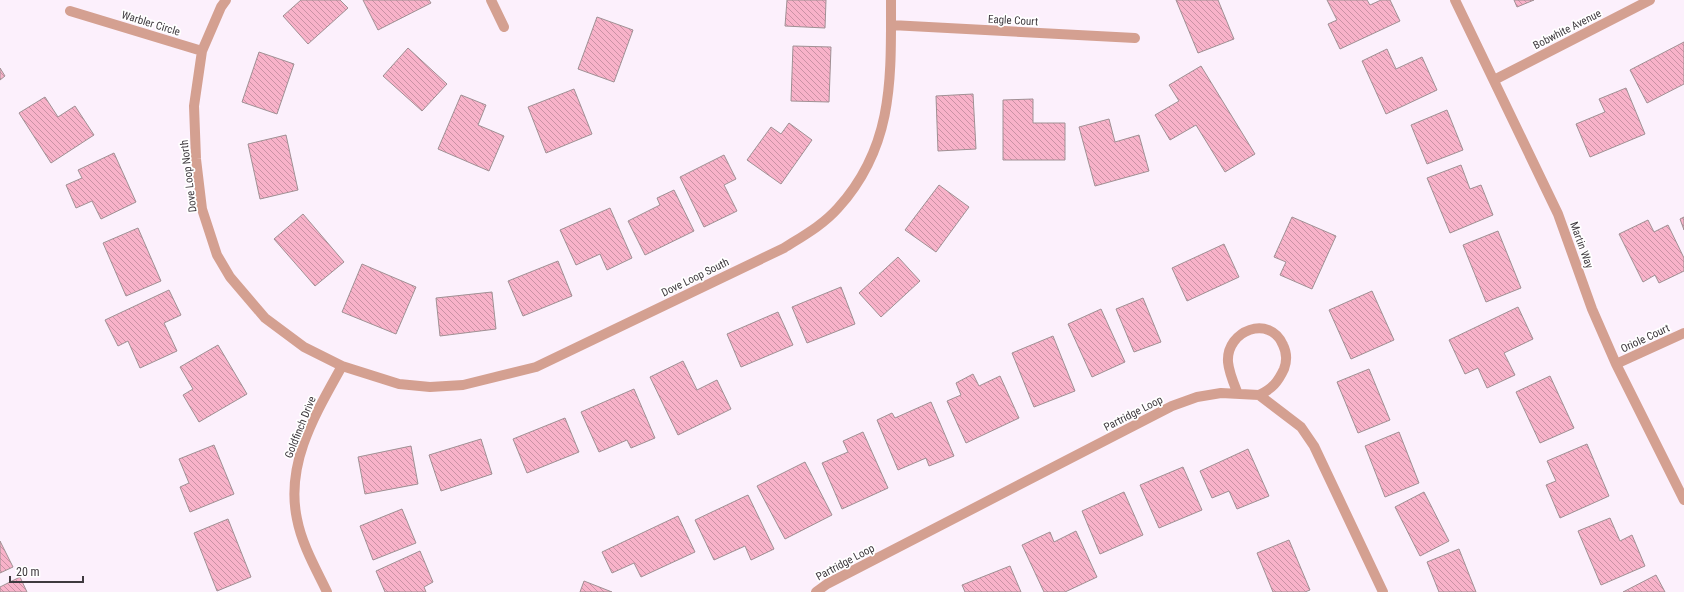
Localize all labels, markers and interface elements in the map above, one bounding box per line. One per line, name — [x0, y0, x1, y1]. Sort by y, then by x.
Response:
street label: Bobwhite Avenue — [1531, 7, 1603, 52]
street label: Warbler Circle — [120, 8, 182, 39]
street label: Eagle Court — [988, 13, 1038, 28]
street label: Dove Loop North — [178, 139, 199, 213]
street label: Martin Way — [1567, 220, 1596, 271]
street label: Dove Loop South — [659, 256, 731, 299]
street label: Oriole Court — [1619, 322, 1672, 355]
street label: Partridge Loop — [1102, 393, 1165, 434]
street label: Goldfinch Drive — [282, 394, 319, 460]
street label: Partridge Loop — [814, 542, 877, 583]
scale bar — [10, 558, 83, 584]
text: 20 m — [16, 565, 40, 579]

